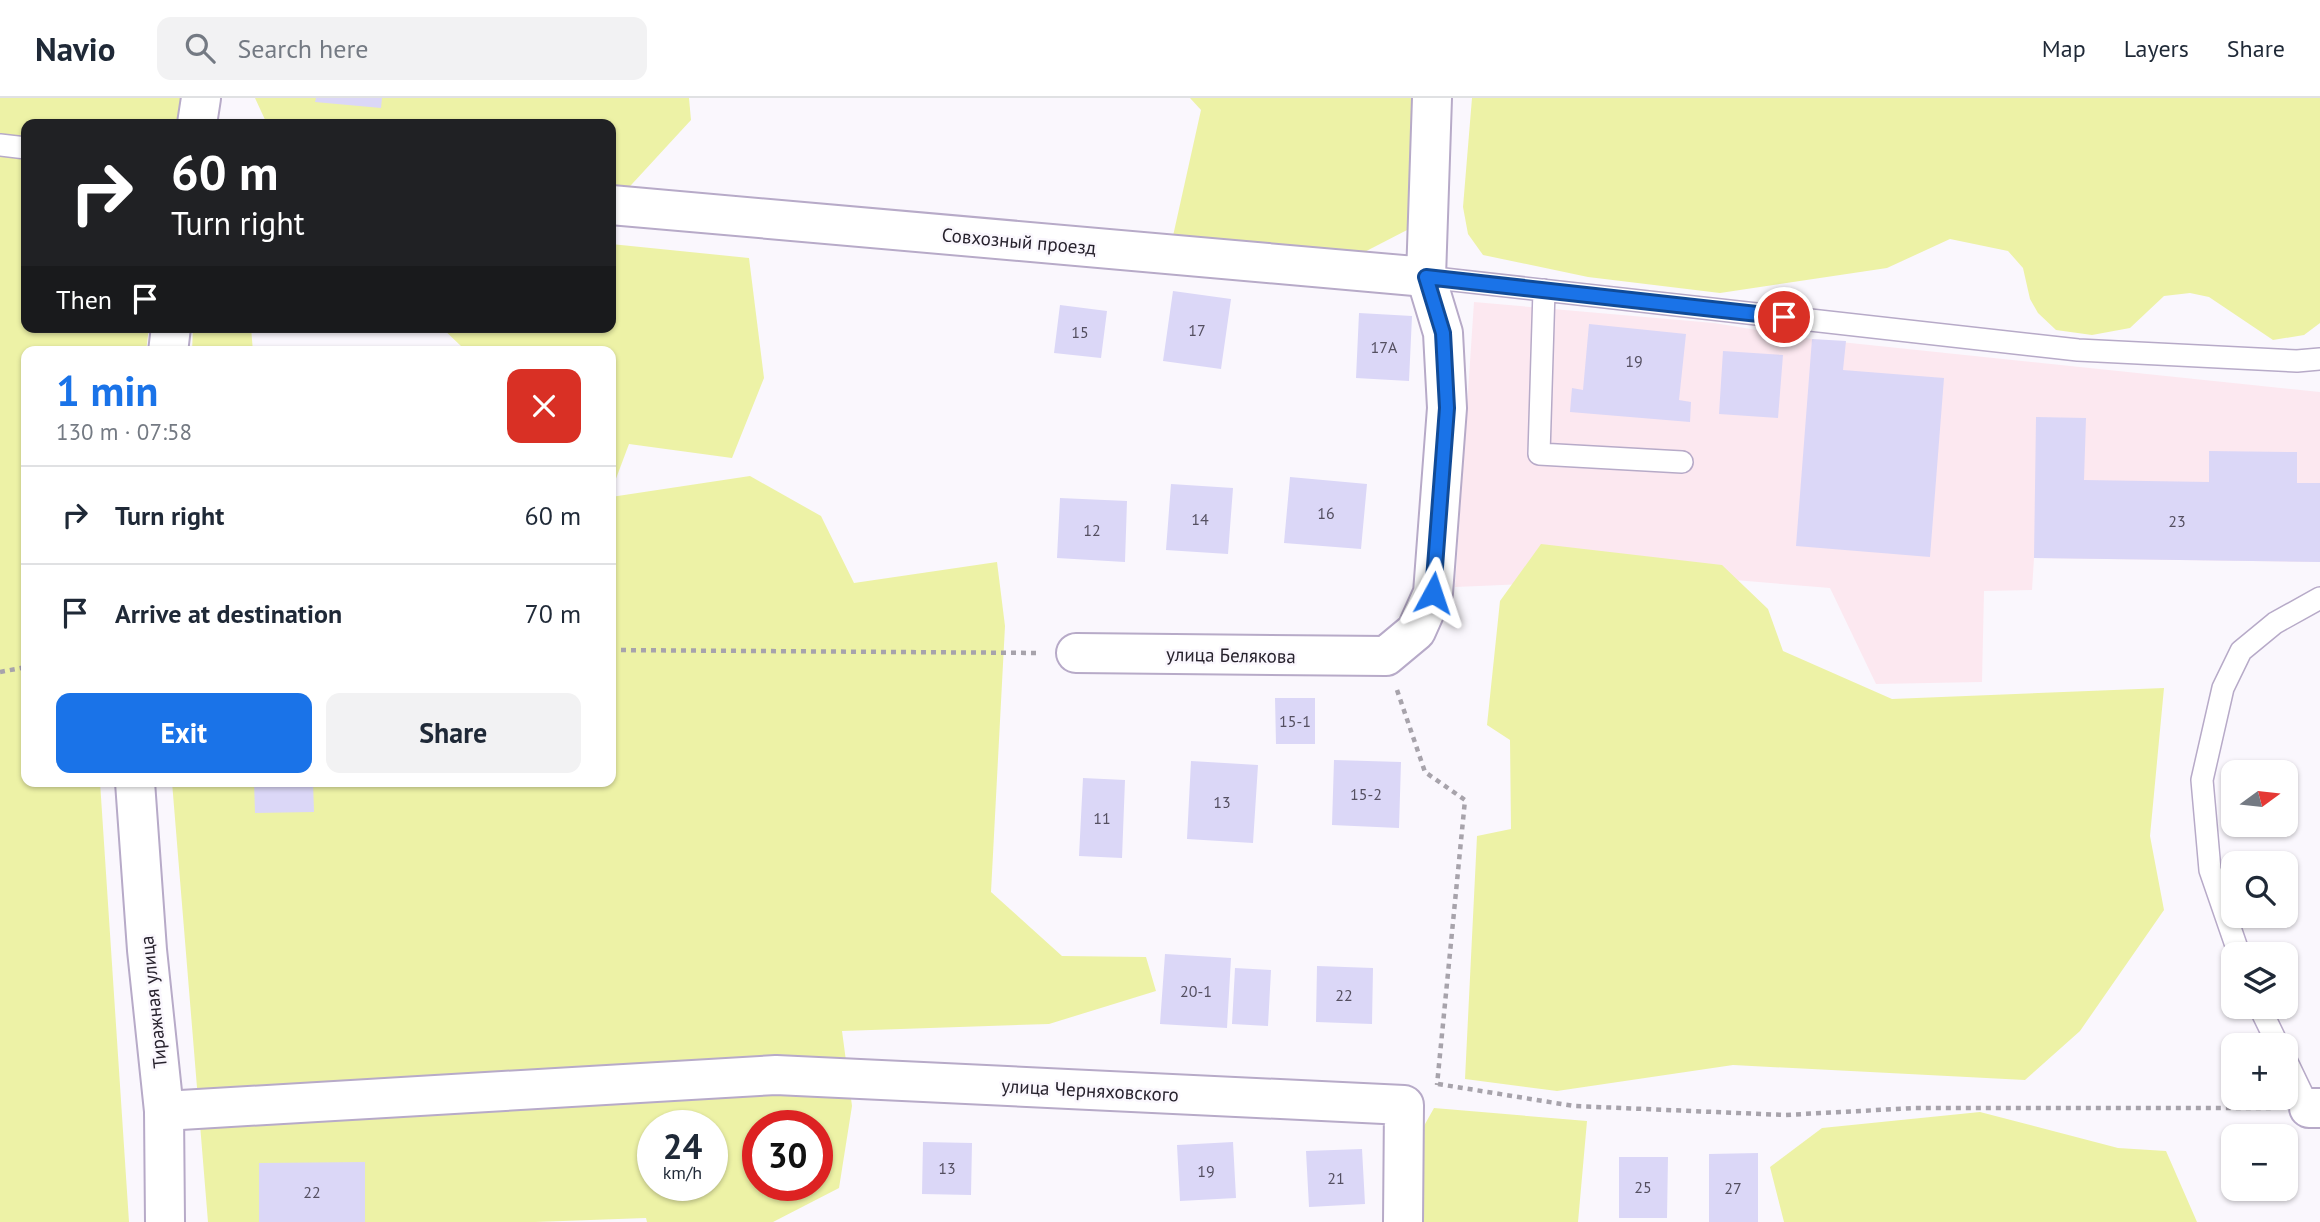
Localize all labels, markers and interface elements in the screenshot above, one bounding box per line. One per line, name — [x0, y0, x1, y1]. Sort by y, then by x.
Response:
search box — [157, 17, 647, 80]
text: Navio — [35, 27, 115, 70]
icon: search — [181, 29, 219, 67]
text: Search here — [237, 32, 369, 65]
text: Map — [2042, 33, 2086, 64]
text: Layers — [2124, 33, 2189, 64]
text: Share — [2227, 33, 2285, 64]
text: 60 m — [171, 140, 278, 204]
icon: right — [56, 147, 147, 238]
text: Turn right — [171, 202, 305, 244]
street label: Совхозный проезд — [941, 222, 1097, 260]
icon: arrive — [126, 280, 164, 318]
text: Then — [56, 283, 112, 316]
pin — [1754, 287, 1814, 347]
icon: arrive — [1765, 298, 1803, 336]
house number: 17 — [1188, 320, 1206, 340]
house number: 15 — [1071, 322, 1089, 342]
house number: 17А — [1371, 337, 1398, 357]
house number: 19 — [1625, 351, 1643, 371]
text: 1 min — [56, 363, 158, 418]
button: close — [507, 369, 581, 443]
text: 130 m · 07:58 — [56, 417, 192, 446]
icon: right — [56, 496, 94, 534]
text: Turn right — [115, 499, 224, 532]
text: 60 m — [525, 499, 581, 532]
house number: 16 — [1317, 503, 1335, 523]
house number: 14 — [1191, 509, 1209, 529]
house number: 23 — [2168, 511, 2186, 531]
house number: 12 — [1083, 520, 1101, 540]
position arrow — [1396, 556, 1470, 630]
icon: arrive — [56, 594, 94, 632]
text: Arrive at destination — [115, 597, 342, 630]
text: 70 m — [525, 597, 581, 630]
street label: улица Белякова — [1166, 642, 1296, 668]
button: Exit — [56, 693, 312, 773]
button: Share — [326, 693, 581, 773]
house number: 15-1 — [1279, 711, 1311, 731]
north arrow — [2221, 760, 2298, 836]
map controls — [2221, 760, 2298, 1201]
house number: 15-2 — [1350, 784, 1382, 804]
house number: 13 — [1213, 792, 1231, 812]
house number: 11 — [1093, 808, 1111, 828]
button: search — [2221, 851, 2298, 928]
street label: Тиражная улица — [134, 935, 172, 1069]
button: layers — [2221, 942, 2298, 1019]
house number: 20-1 — [1180, 981, 1212, 1001]
house number: 22 — [1335, 985, 1353, 1005]
button: + — [2221, 1033, 2298, 1110]
street label: улица Черняховского — [1001, 1073, 1179, 1107]
speed limit sign: 30 — [742, 1110, 833, 1201]
text: 24 — [663, 1123, 702, 1169]
button: − — [2221, 1124, 2298, 1201]
house number: 13 — [938, 1158, 956, 1178]
text: km/h — [663, 1161, 702, 1184]
house number: 19 — [1197, 1161, 1215, 1181]
house number: 21 — [1327, 1168, 1345, 1188]
house number: 25 — [1634, 1177, 1652, 1197]
house number: 27 — [1724, 1178, 1742, 1198]
house number: 22 — [303, 1182, 321, 1202]

